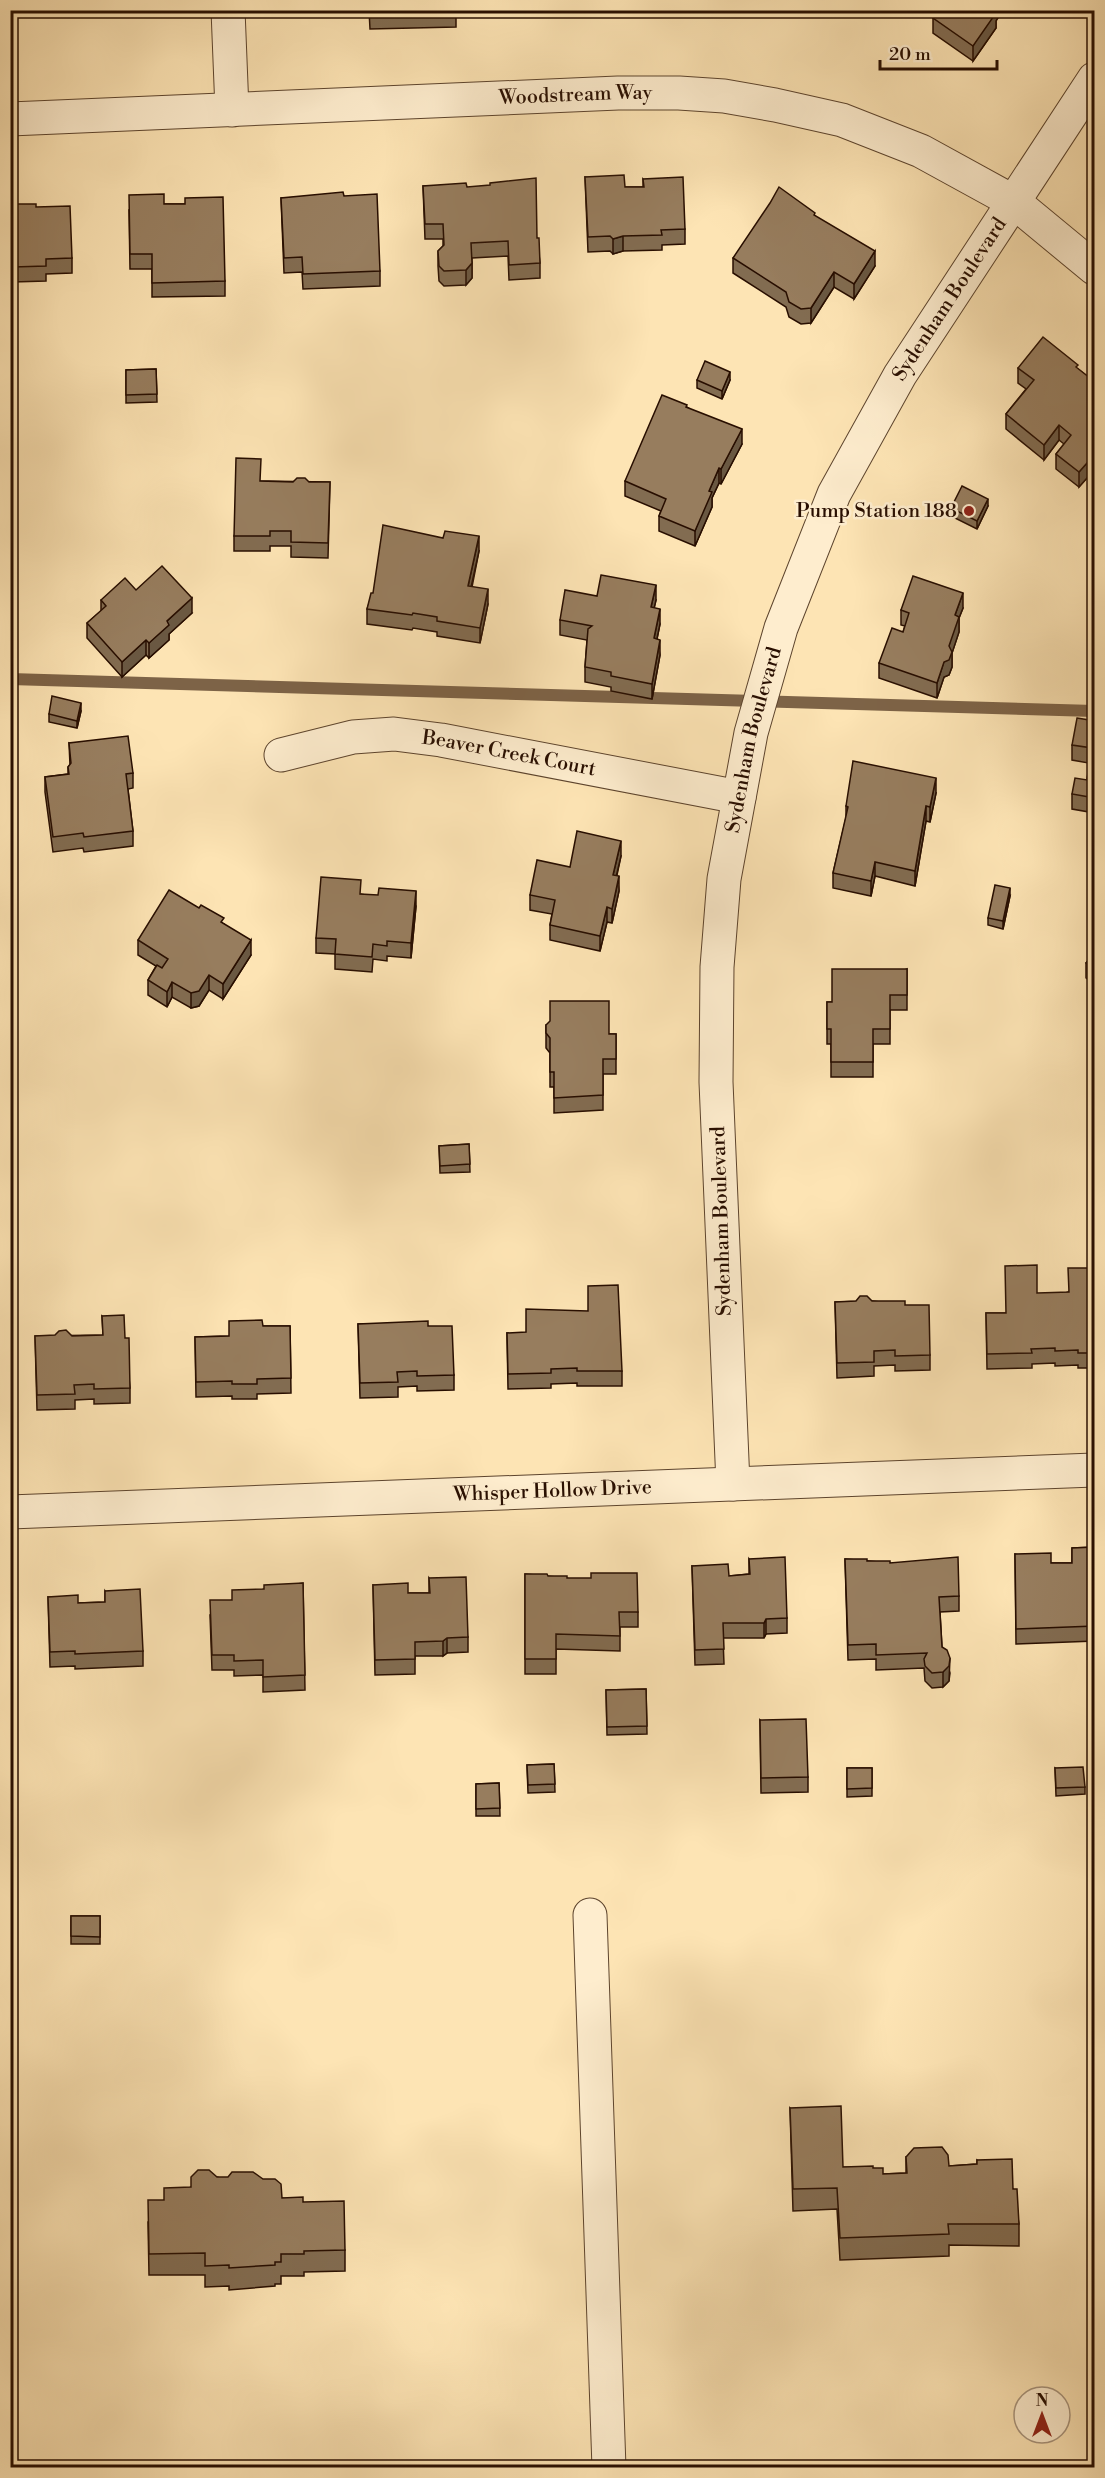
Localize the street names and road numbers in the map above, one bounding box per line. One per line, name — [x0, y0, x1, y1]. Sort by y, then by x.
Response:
street label: Woodstream Way — [497, 81, 653, 111]
street label: Sydenham Boulevard — [887, 212, 1013, 386]
street label: Sydenham Boulevard — [720, 643, 788, 835]
street label: Beaver Creek Court — [420, 725, 598, 782]
street label: Sydenham Boulevard — [706, 1125, 738, 1316]
street label: Whisper Hollow Drive — [452, 1475, 652, 1507]

